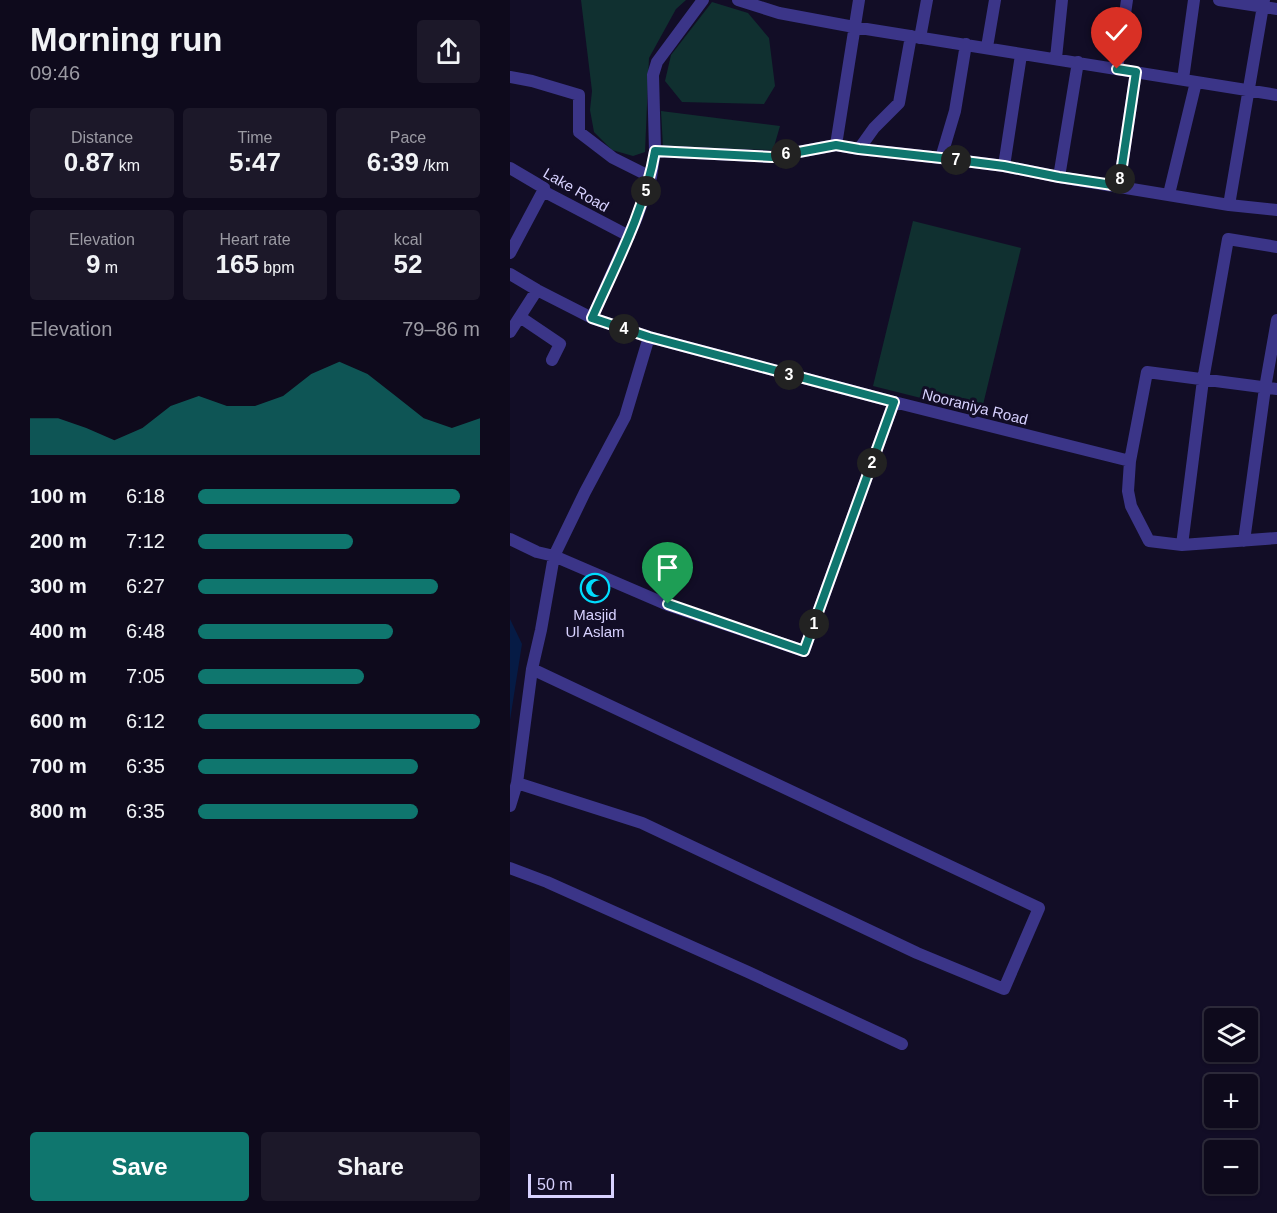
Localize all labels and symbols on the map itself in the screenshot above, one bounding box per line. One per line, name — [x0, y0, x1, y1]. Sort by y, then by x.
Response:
pin — [1091, 7, 1142, 69]
pin: 6 — [771, 139, 801, 169]
pin: 7 — [941, 145, 971, 175]
street label: Lake Road — [541, 164, 612, 215]
pin: 8 — [1105, 164, 1135, 194]
pin: 5 — [631, 176, 661, 206]
pin: 4 — [609, 314, 639, 344]
pin: 3 — [774, 360, 804, 390]
street label: Nooraniya Road — [920, 385, 1030, 428]
pin: 2 — [857, 448, 887, 478]
pin — [642, 542, 693, 604]
mosque icon: Masjid Ul Aslam — [579, 572, 611, 604]
place label: Masjid Ul Aslam — [565, 606, 625, 640]
pin: 1 — [799, 609, 829, 639]
scale bar — [528, 1171, 614, 1198]

